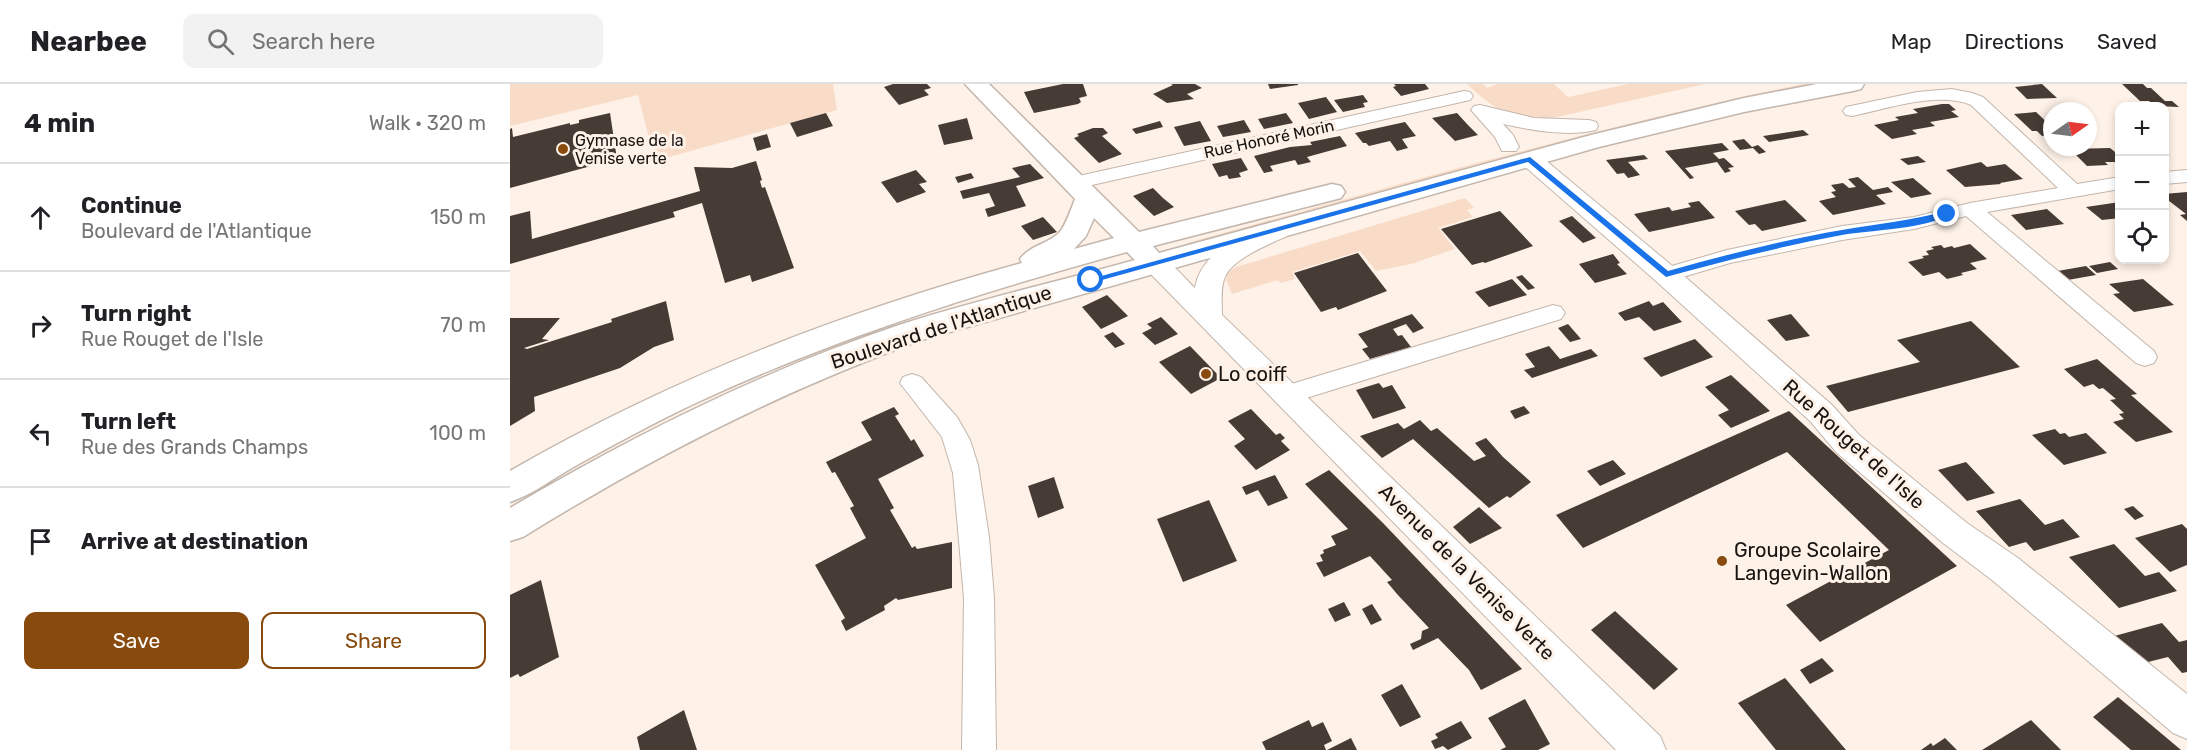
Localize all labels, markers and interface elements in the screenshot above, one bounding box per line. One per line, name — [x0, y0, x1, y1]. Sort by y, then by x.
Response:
search box — [183, 14, 603, 68]
text: Nearbee — [30, 25, 147, 58]
icon: search — [204, 25, 237, 58]
text: Search here — [252, 28, 375, 55]
text: Map — [1891, 29, 1932, 54]
text: Directions — [1965, 29, 2064, 54]
text: Saved — [2097, 29, 2157, 54]
north arrow — [2043, 102, 2097, 156]
map controls — [2115, 102, 2169, 264]
button: + — [2115, 102, 2169, 156]
text: 4 min — [24, 108, 95, 139]
text: Walk · 320 m — [369, 111, 486, 135]
street label: Rue Honoré Morin — [1202, 116, 1336, 162]
place label: Gymnase de la Venise verte — [575, 131, 684, 168]
marker: Gymnase de la Venise verte — [556, 142, 570, 156]
button: − — [2115, 156, 2169, 210]
text: Continue — [81, 192, 182, 219]
route end — [1933, 200, 1959, 226]
icon: ahead — [24, 201, 57, 234]
text: 150 m — [430, 205, 486, 229]
button: locate — [2115, 210, 2169, 264]
text: Boulevard de l'Atlantique — [81, 219, 312, 243]
route start — [1077, 266, 1103, 292]
street label: Boulevard de l'Atlantique — [828, 280, 1054, 374]
text: Turn right — [81, 300, 191, 327]
icon: right — [24, 309, 57, 342]
text: 70 m — [440, 313, 486, 337]
text: Rue Rouget de l'Isle — [81, 327, 263, 351]
place label: Lo coiff — [1218, 362, 1287, 386]
marker: Lo coiff — [1199, 367, 1213, 381]
street label: Rue Rouget de l'Isle — [1778, 374, 1930, 514]
text: Turn left — [81, 408, 176, 435]
icon: left — [24, 417, 57, 450]
text: 100 m — [429, 421, 486, 445]
text: Rue des Grands Champs — [81, 435, 308, 459]
street label: Avenue de la Venise Verte — [1374, 479, 1560, 665]
icon: arrive — [24, 525, 57, 558]
text: Arrive at destination — [81, 528, 308, 555]
place label: Groupe Scolaire Langevin-Wallon — [1734, 538, 1888, 585]
marker: Groupe Scolaire Langevin-Wallon — [1715, 554, 1729, 568]
button: Save — [24, 612, 249, 669]
button: Share — [261, 612, 486, 669]

